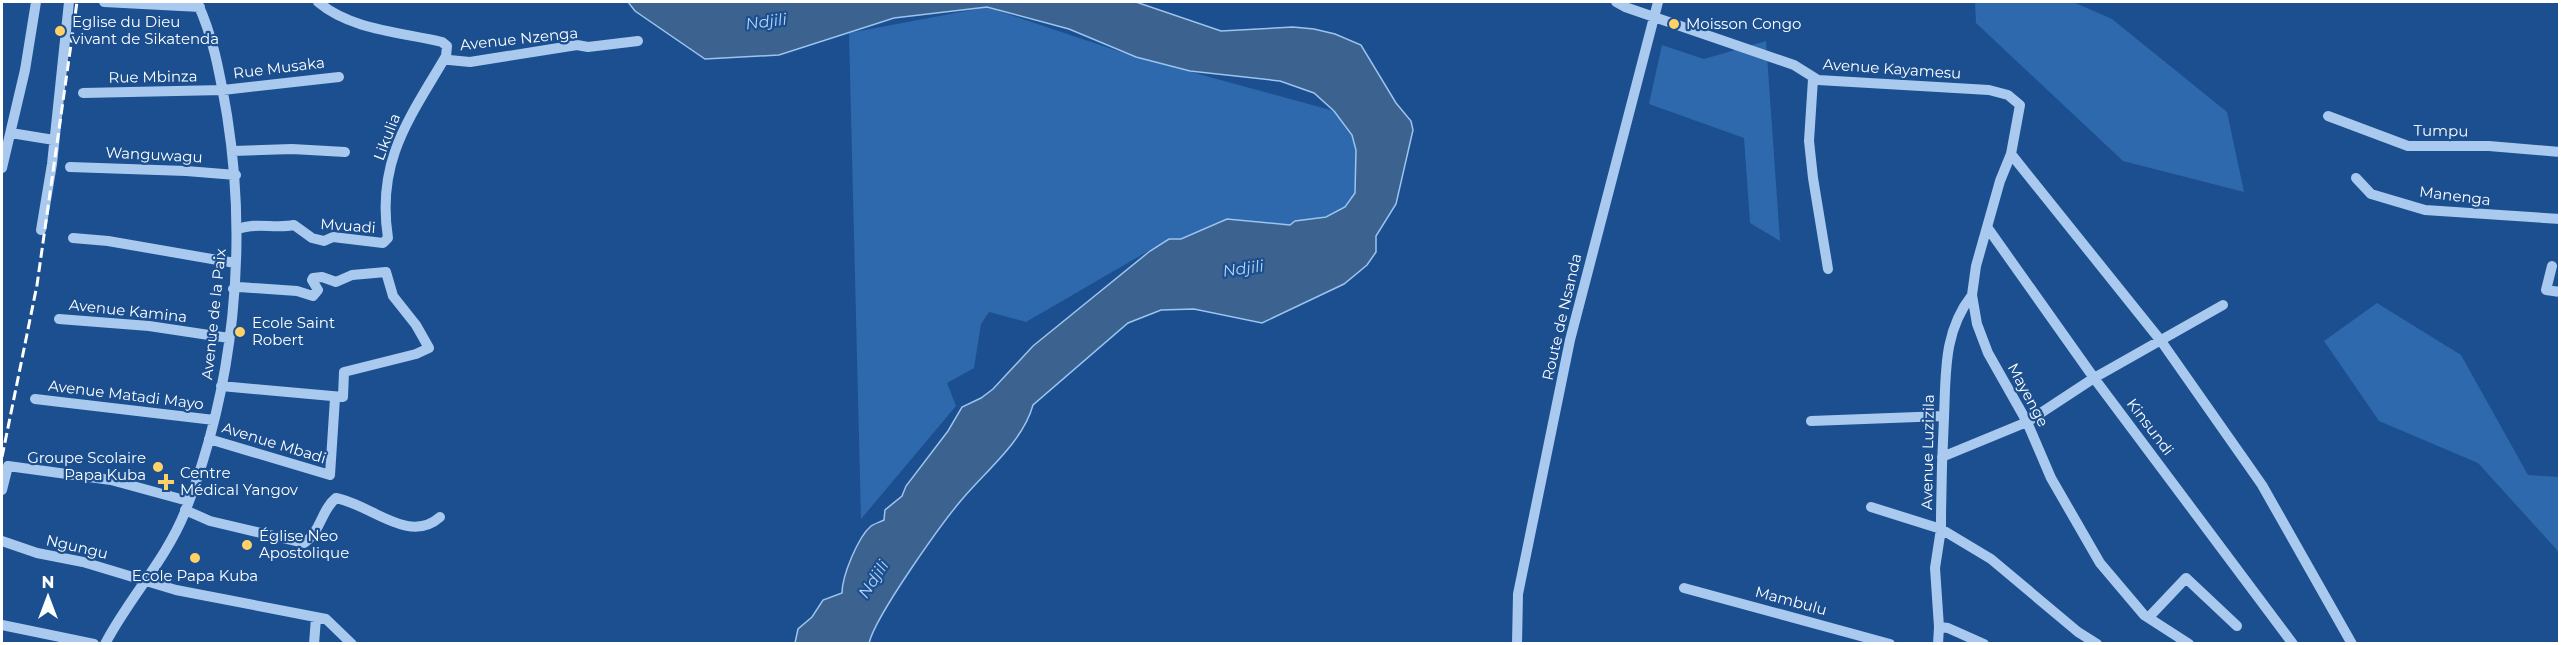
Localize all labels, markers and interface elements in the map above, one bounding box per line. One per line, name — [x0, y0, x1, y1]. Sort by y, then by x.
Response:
water label: Ndjili — [744, 9, 788, 33]
place label: Eglise du Dieu vivant de Sikatenda — [72, 12, 219, 48]
place label: Moisson Congo — [1686, 14, 1801, 33]
marker: Moisson Congo — [1667, 17, 1681, 31]
street label: Avenue Nzenga — [459, 23, 579, 54]
marker: Eglise du Dieu vivant de Sikatenda — [53, 24, 67, 38]
street label: Rue Musaka — [232, 52, 326, 83]
street label: Avenue Kayamesu — [1822, 54, 1962, 83]
street label: Rue Mbinza — [108, 66, 198, 87]
street label: Likulia — [369, 111, 404, 163]
street label: Tumpu — [2414, 121, 2468, 140]
street label: Wanguwagu — [105, 142, 203, 167]
street label: Manenga — [2418, 182, 2492, 209]
street label: Mvuadi — [320, 214, 376, 237]
street label: Avenue de la Paix — [197, 247, 230, 381]
street label: Route de Nsanda — [1538, 252, 1585, 382]
water label: Ndjili — [1221, 256, 1265, 281]
street label: Avenue Kamina — [68, 295, 188, 326]
place label: Ecole Saint Robert — [252, 313, 335, 349]
marker: Ecole Saint Robert — [233, 325, 247, 339]
street label: Mayenge — [2004, 360, 2053, 430]
street label: Avenue Matadi Mayo — [47, 376, 205, 413]
street label: Avenue Luzizila — [1917, 394, 1938, 510]
street label: Kinsundi — [2123, 394, 2178, 459]
street label: Avenue Mbadi — [220, 418, 329, 467]
place label: Groupe Scolaire Papa Kuba — [27, 448, 146, 484]
marker: Groupe Scolaire Papa Kuba — [151, 460, 165, 474]
place label: Centre Médical Yangov — [180, 463, 299, 499]
marker: Centre Médical Yangov — [157, 473, 175, 491]
place label: Église Neo Apostolique — [259, 526, 349, 562]
street label: Ngungu — [44, 530, 110, 563]
marker: Église Neo Apostolique — [240, 538, 254, 552]
marker: Ecole Papa Kuba — [188, 551, 202, 565]
water label: Ndjili — [854, 556, 893, 602]
place label: Ecole Papa Kuba — [132, 566, 258, 585]
north arrow — [18, 567, 78, 627]
text: N — [42, 573, 54, 592]
street label: Mambulu — [1753, 582, 1829, 619]

